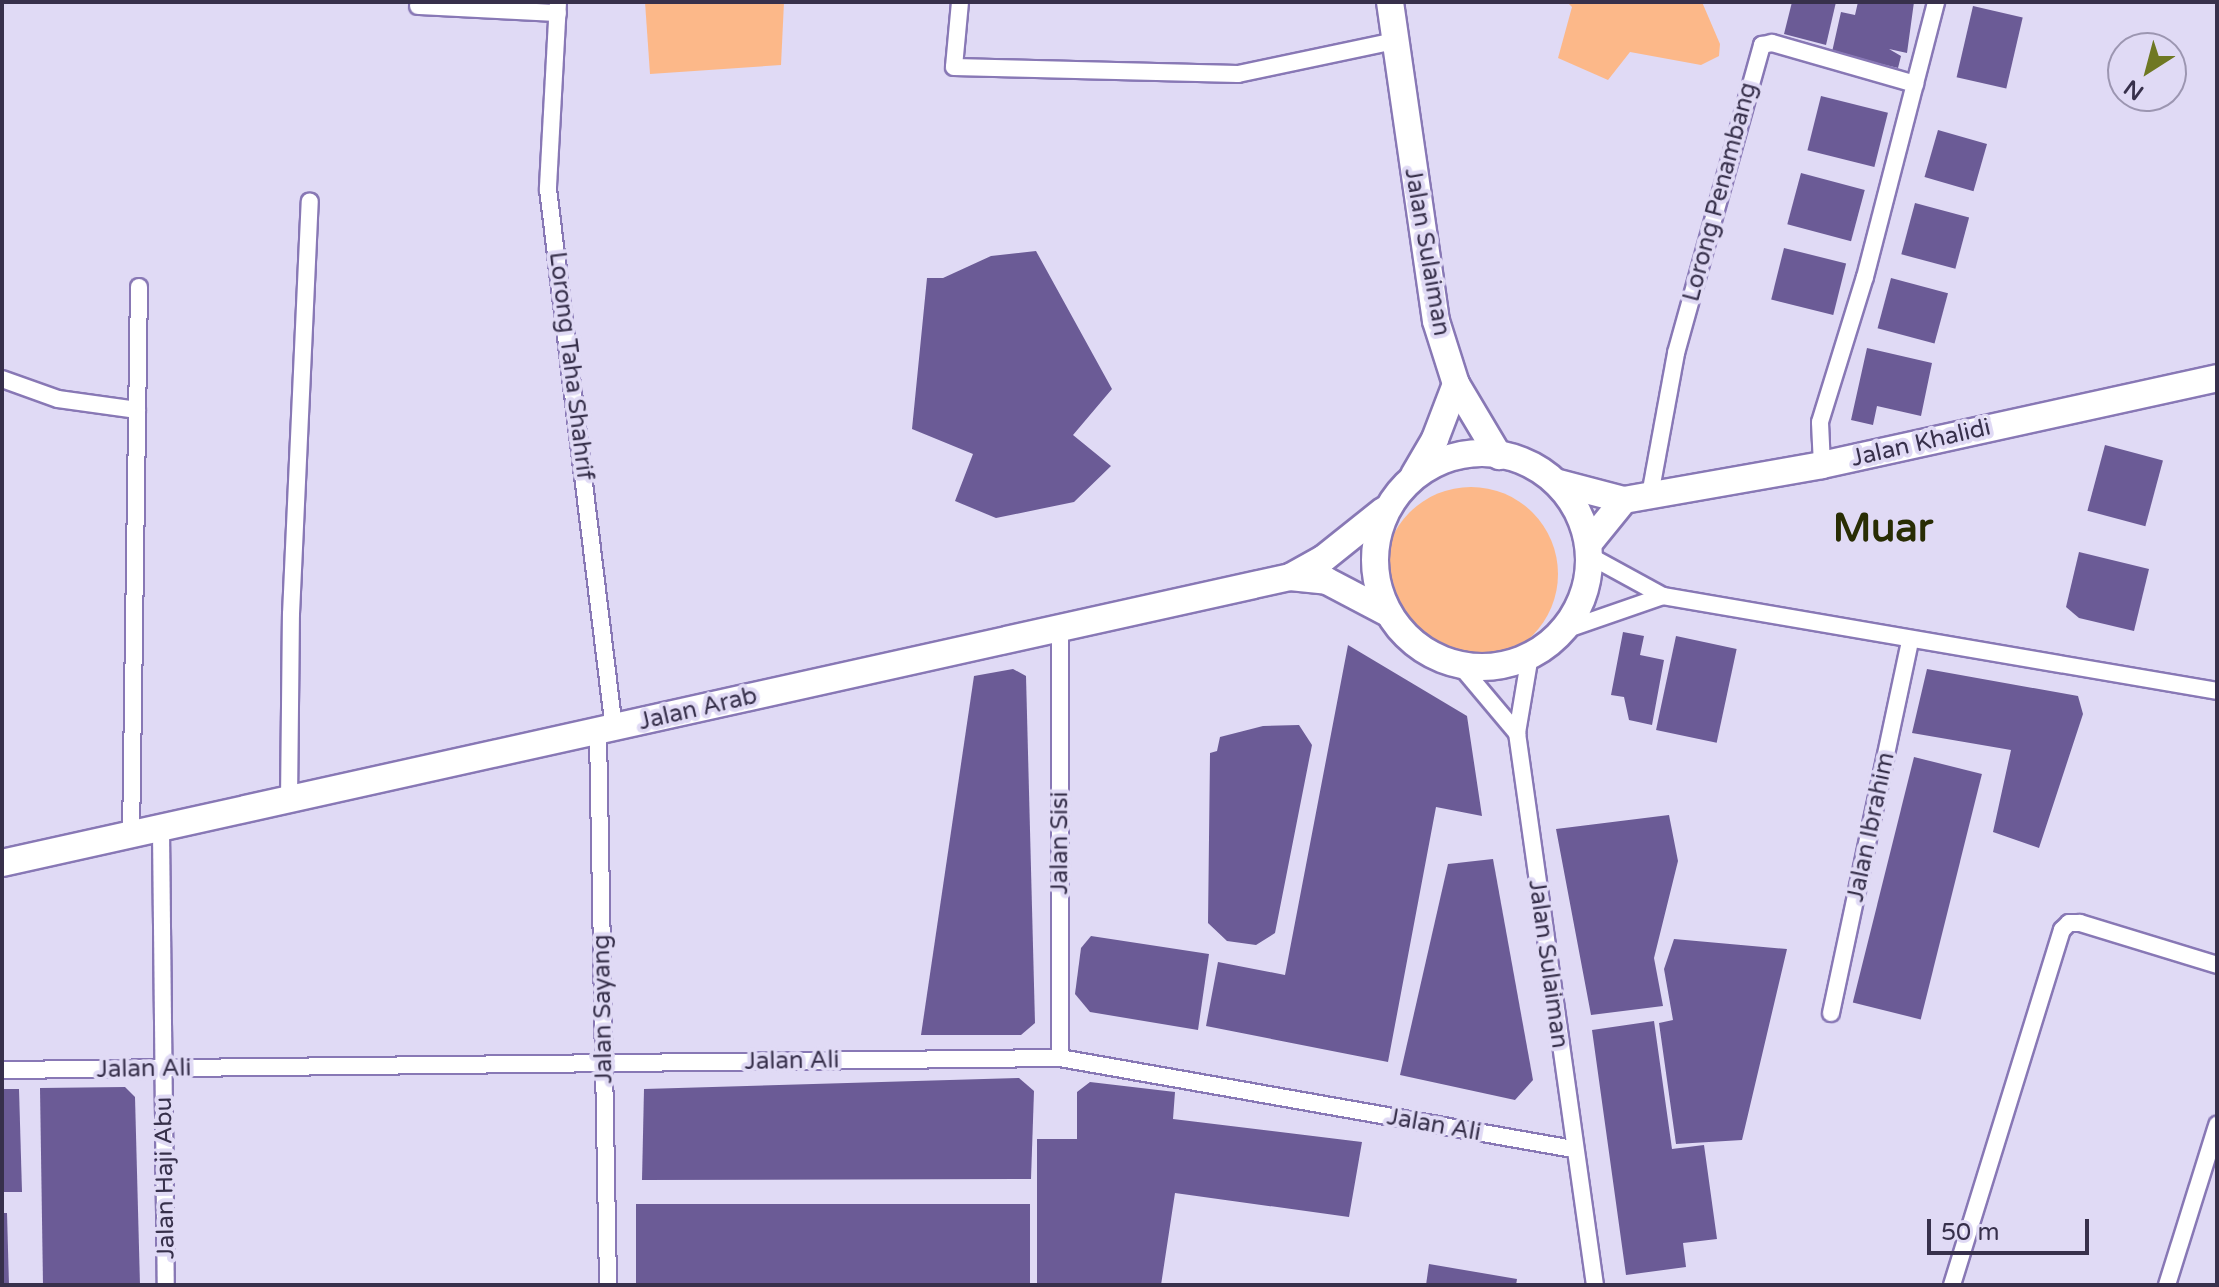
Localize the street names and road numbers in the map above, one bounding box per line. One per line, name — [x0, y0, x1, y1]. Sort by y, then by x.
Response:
street label: Lorong Penambang — [1677, 79, 1763, 305]
street label: Jalan Sulaiman — [1398, 166, 1456, 338]
street label: Lorong Taha Shahrif — [543, 250, 599, 482]
street label: Jalan Khalidi — [1848, 413, 1994, 473]
street label: Jalan Arab — [636, 681, 760, 737]
street label: Jalan Ibrahim — [1841, 750, 1901, 904]
street label: Jalan Sisi — [1046, 791, 1074, 895]
street label: Jalan Sulaiman — [1522, 878, 1574, 1050]
street label: Jalan Sayang — [587, 934, 619, 1084]
street label: Jalan Ali — [744, 1046, 840, 1076]
street label: Jalan Ali — [96, 1054, 192, 1084]
street label: Jalan Haji Abu — [149, 1097, 181, 1259]
street label: Jalan Ali — [1385, 1103, 1483, 1147]

